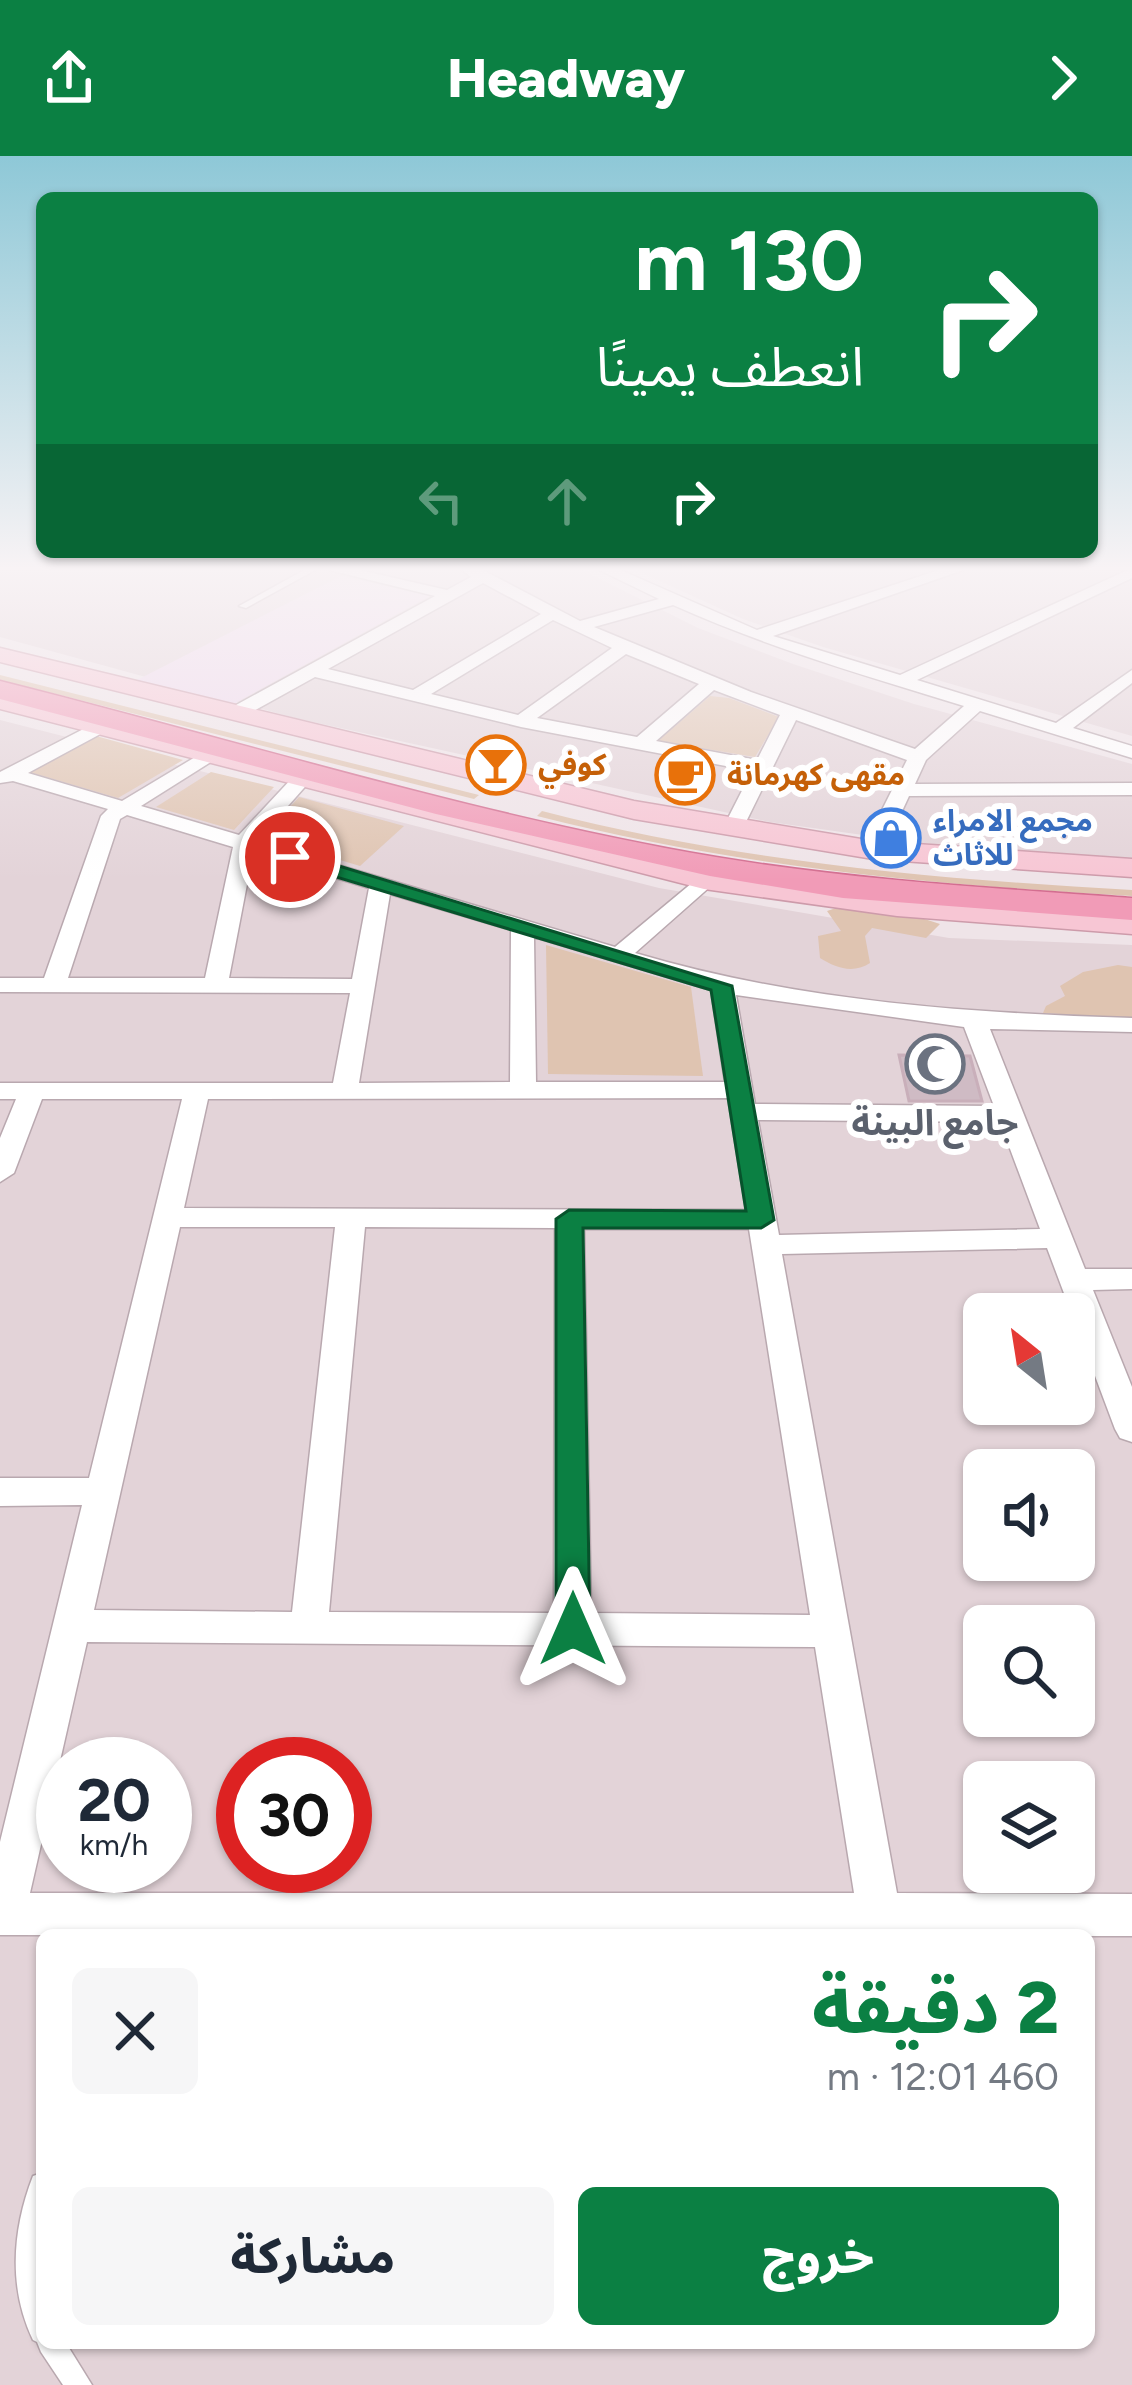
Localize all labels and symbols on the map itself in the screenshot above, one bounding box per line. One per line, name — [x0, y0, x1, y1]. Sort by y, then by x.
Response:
bar icon: كوفي — [465, 734, 527, 796]
cafe icon: مقهى كهرمانة — [654, 744, 716, 806]
place label: كوفي — [538, 746, 607, 789]
place label: مقهى كهرمانة — [727, 756, 905, 793]
place label: مجمع الامراء للاثاث — [933, 802, 1093, 873]
pin — [239, 806, 341, 908]
shop icon: مجمع الامراء للاثاث — [860, 807, 922, 869]
mosque icon: جامع البينة — [904, 1033, 966, 1095]
place label: جامع البينة — [851, 1101, 1019, 1149]
north arrow — [963, 1293, 1095, 1425]
position arrow — [510, 1566, 636, 1692]
speed limit sign: 30 — [216, 1737, 372, 1893]

